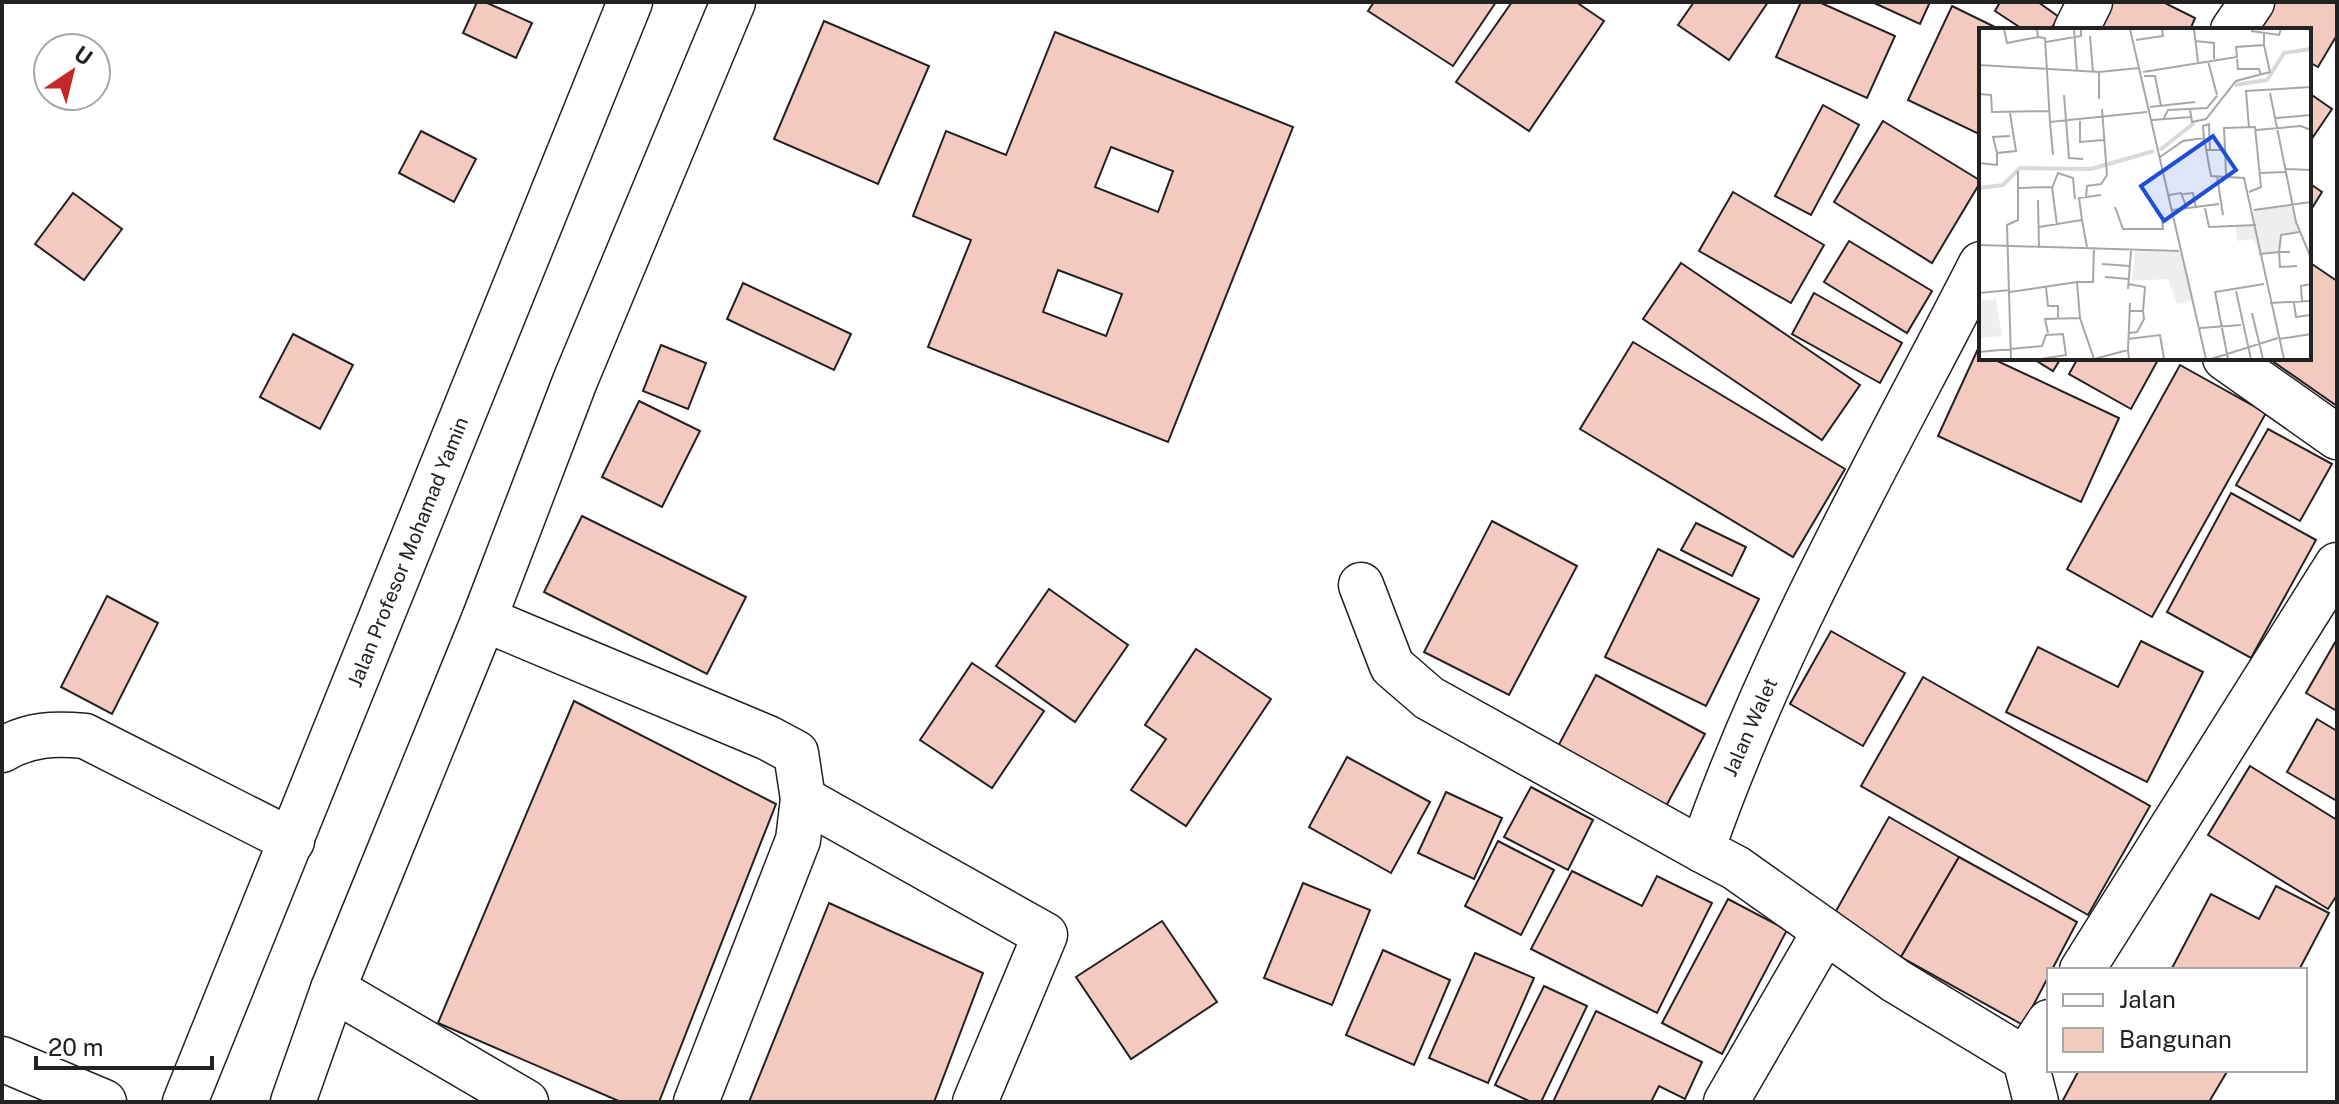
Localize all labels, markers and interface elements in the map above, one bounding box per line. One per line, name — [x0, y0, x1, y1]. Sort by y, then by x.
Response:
inset map — [1979, 28, 2311, 360]
north arrow — [32, 32, 112, 112]
text: U — [69, 40, 97, 71]
street label: Jalan Profesor Mohamad Yamin — [343, 413, 473, 691]
street label: Jalan Walet — [1718, 674, 1782, 780]
legend — [2047, 968, 2307, 1072]
text: Jalan — [2119, 985, 2176, 1013]
scale bar — [36, 1020, 212, 1070]
text: Bangunan — [2119, 1025, 2232, 1053]
text: 20 m — [48, 1033, 104, 1061]

